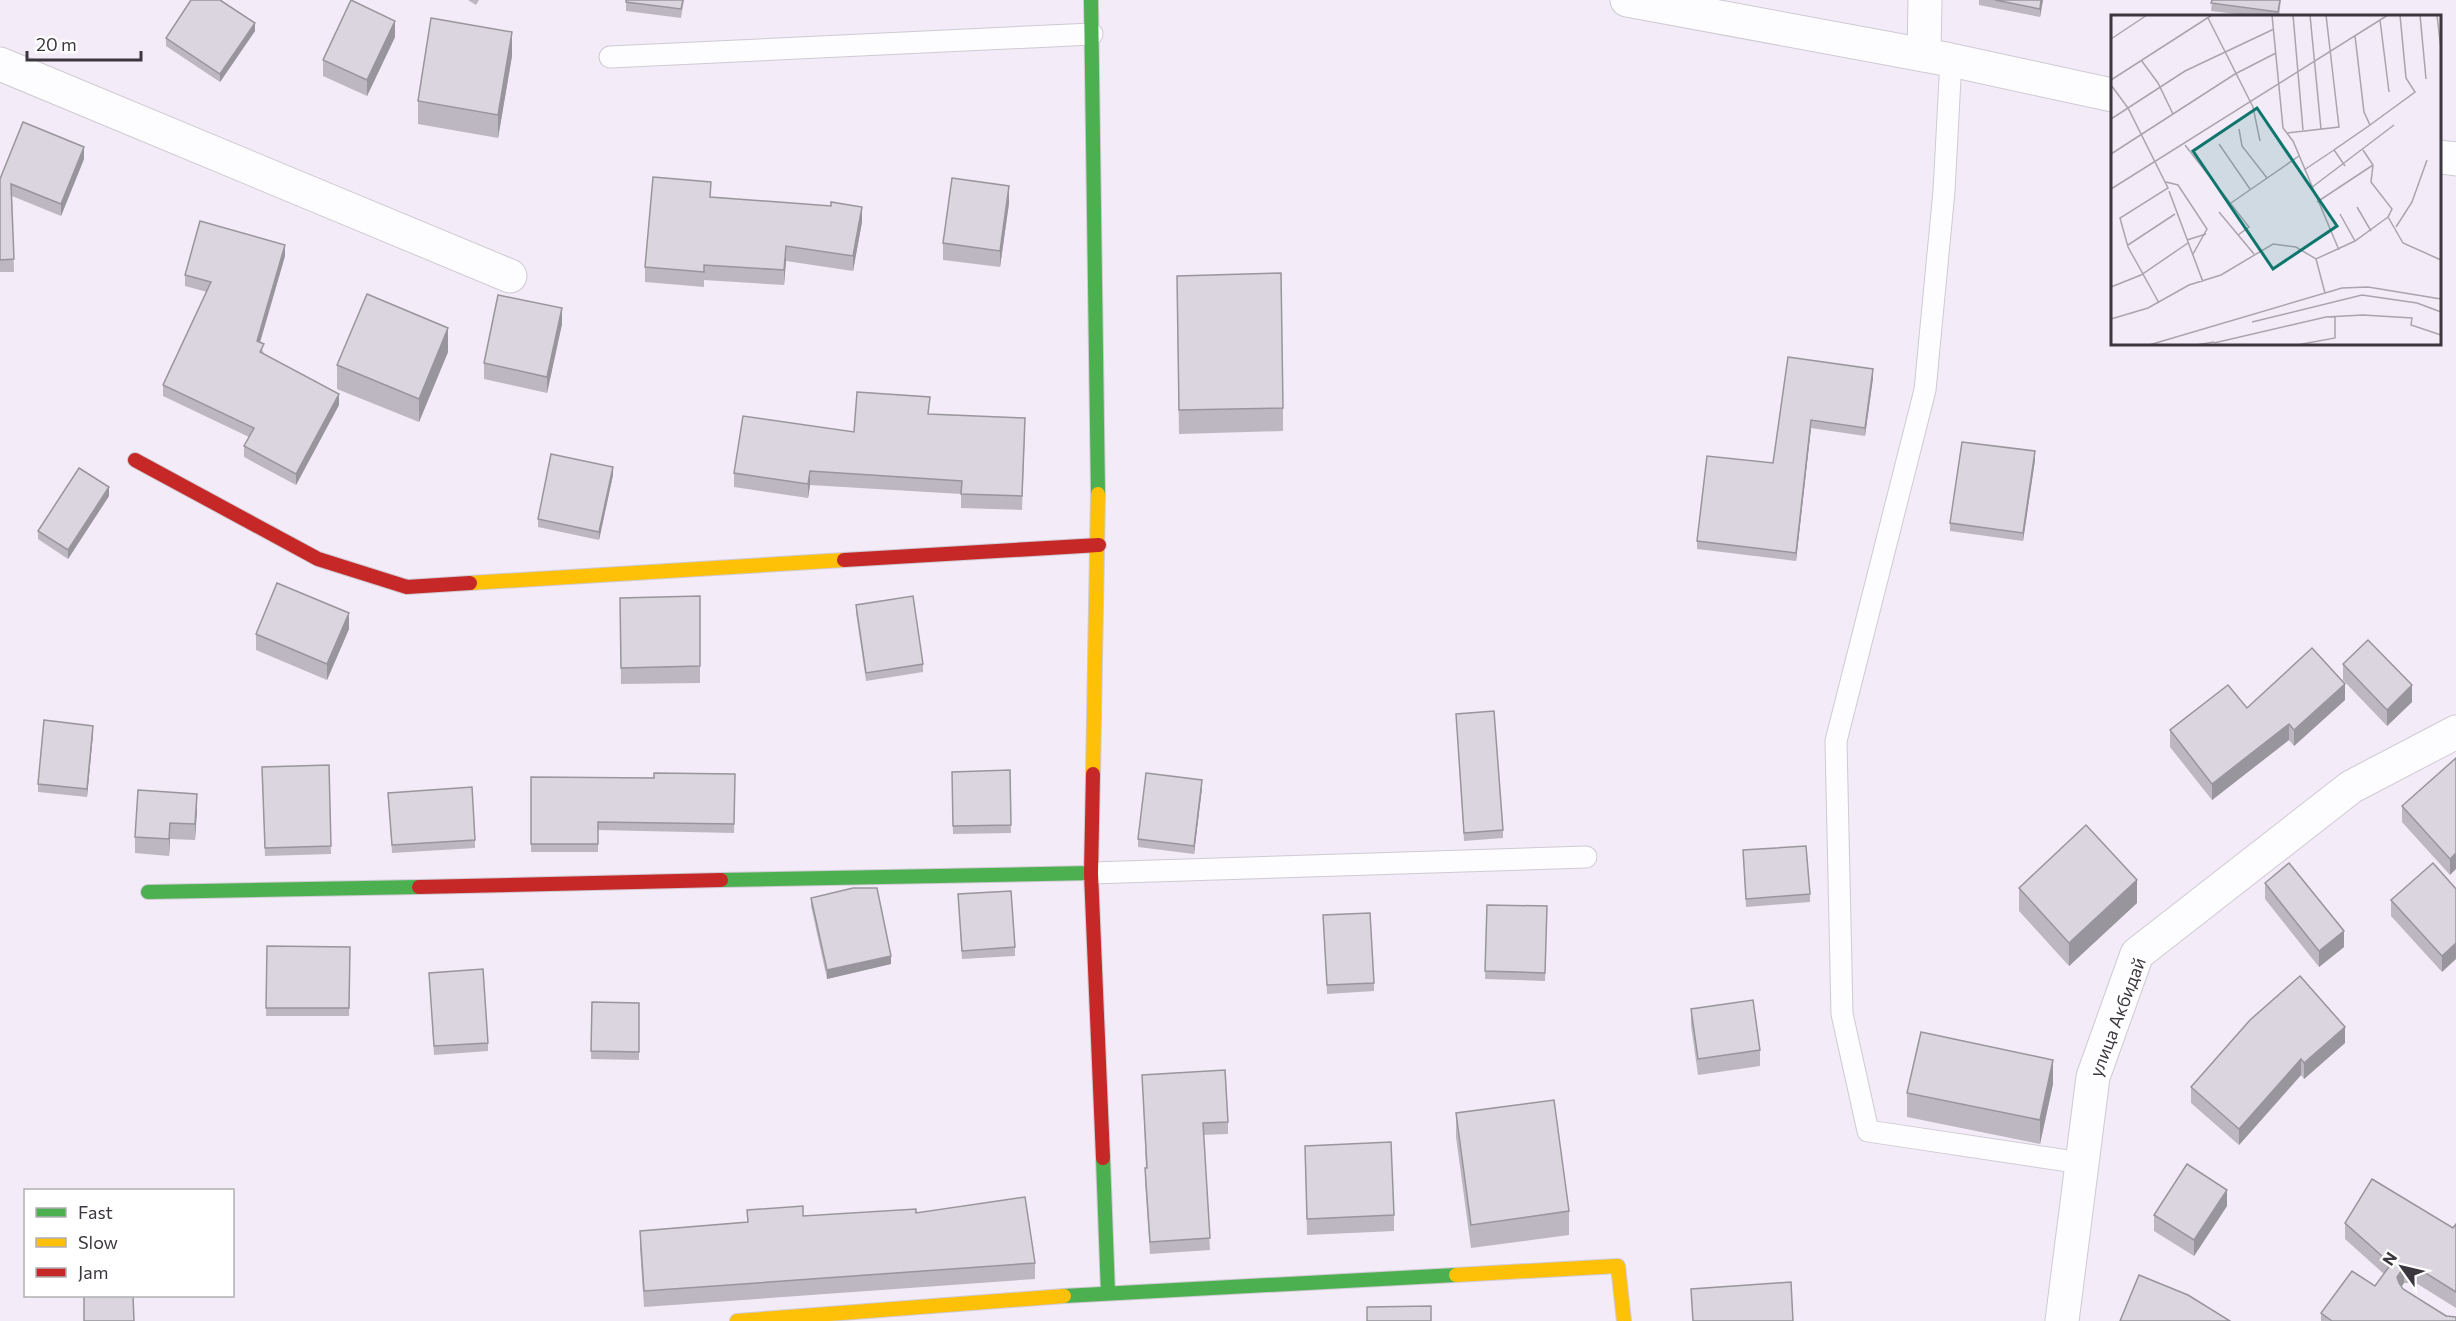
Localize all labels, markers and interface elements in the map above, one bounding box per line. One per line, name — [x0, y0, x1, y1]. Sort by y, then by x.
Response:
inset map — [2111, 15, 2441, 345]
scale bar — [27, 24, 141, 62]
text: 20 m — [36, 33, 77, 55]
street label: улица Акбидай — [2084, 954, 2150, 1080]
legend — [24, 1189, 234, 1297]
text: Fast — [78, 1201, 113, 1223]
text: Slow — [78, 1231, 118, 1253]
north arrow — [2372, 1237, 2432, 1297]
text: N — [2378, 1248, 2400, 1269]
text: Jam — [78, 1261, 108, 1283]

